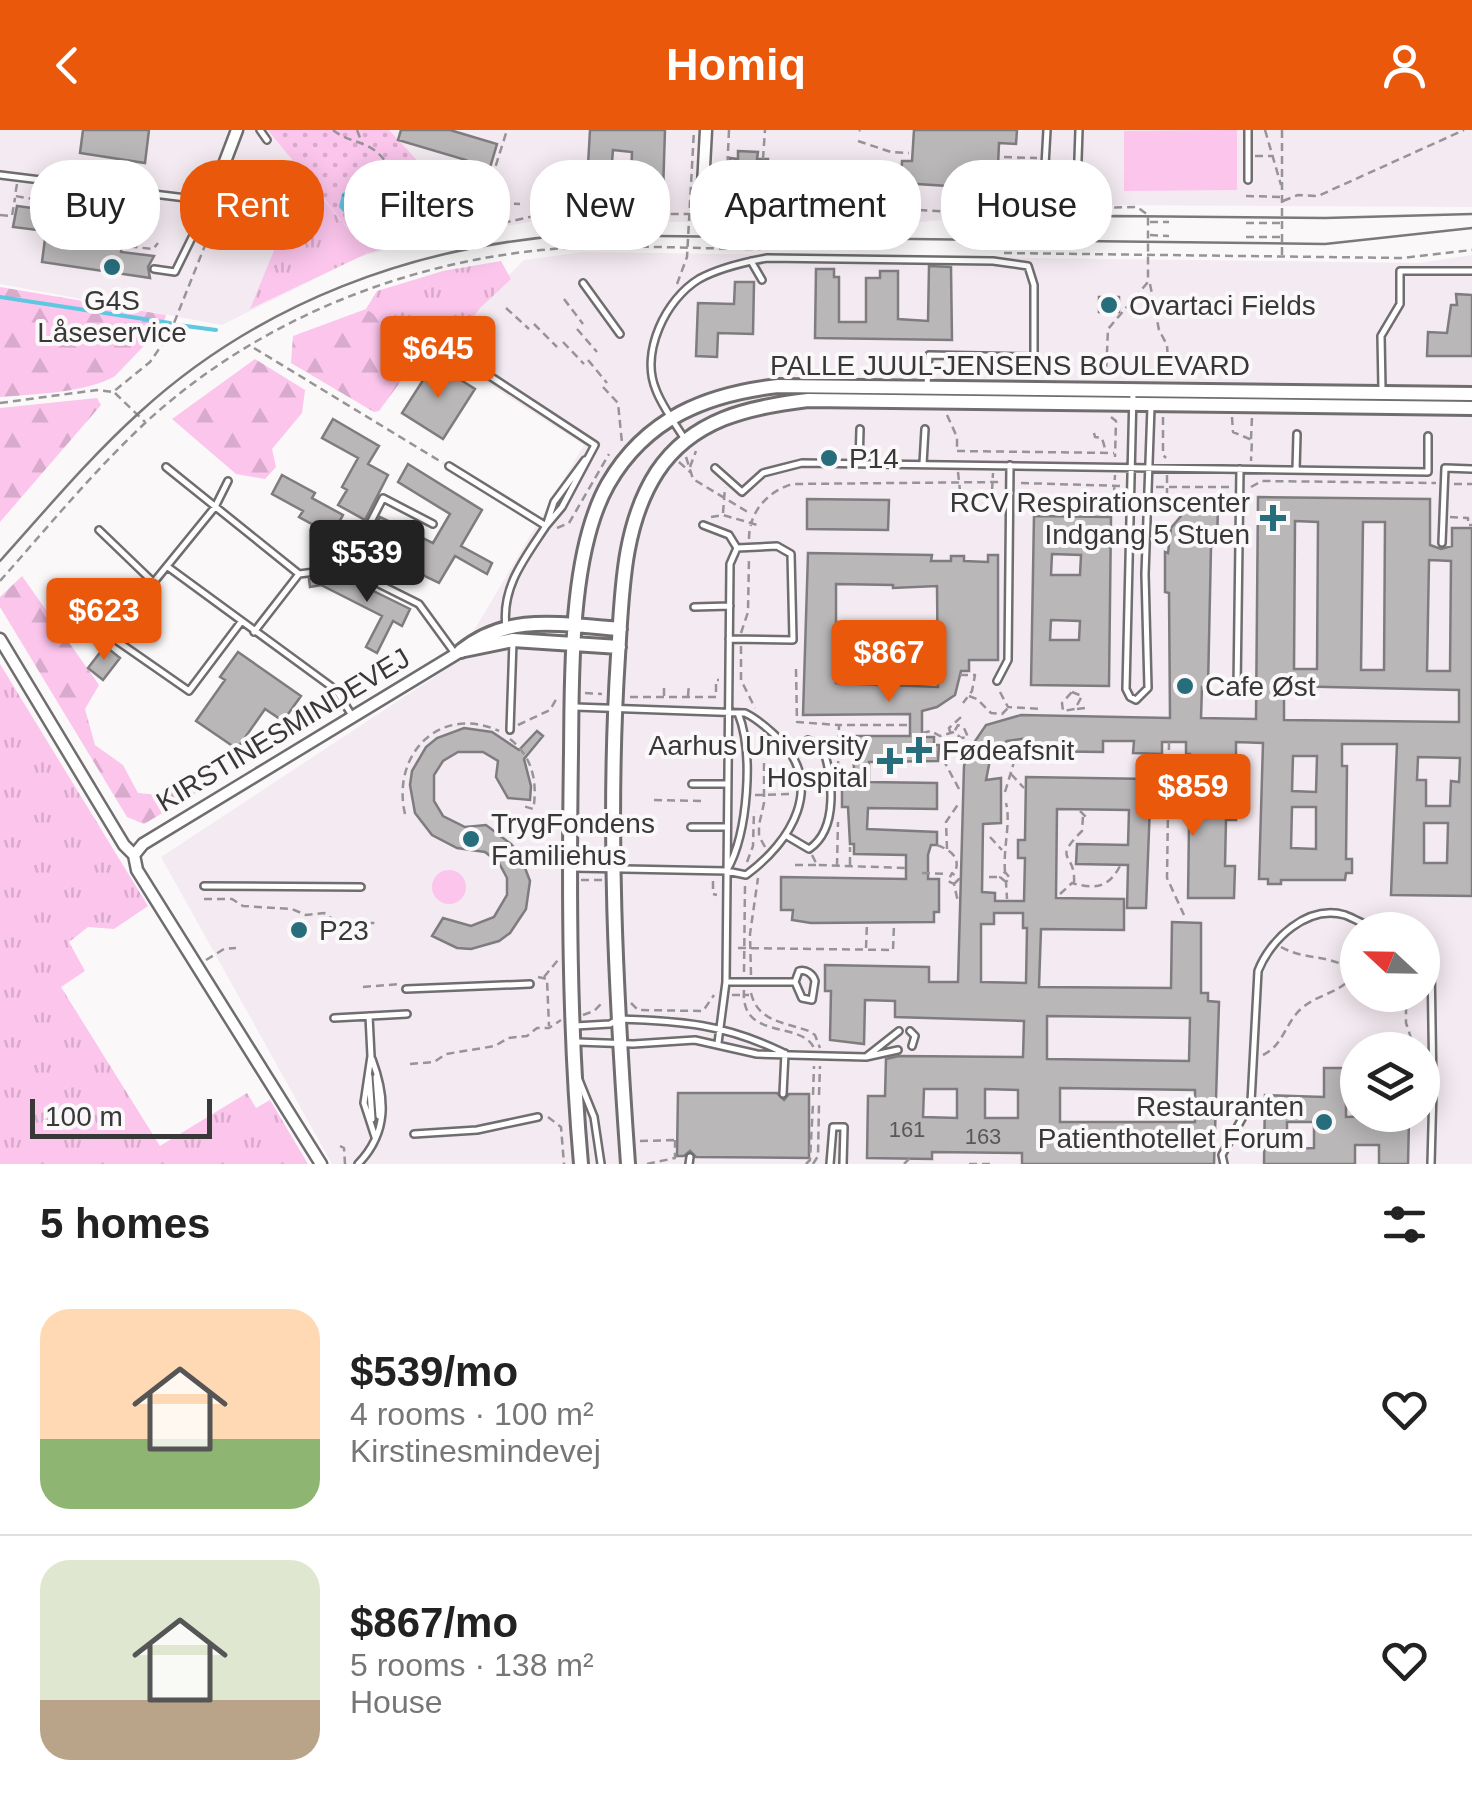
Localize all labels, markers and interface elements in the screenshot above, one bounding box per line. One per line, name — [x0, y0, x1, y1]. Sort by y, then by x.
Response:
icon: back — [40, 38, 95, 93]
icon: person — [1377, 38, 1432, 93]
text: Homiq — [666, 39, 806, 90]
chip: Buy — [30, 160, 160, 250]
chip: Rent — [180, 160, 324, 250]
chip: Filters — [344, 160, 510, 250]
chip: New — [530, 160, 670, 250]
chip: Apartment — [690, 160, 921, 250]
chip: House — [941, 160, 1112, 250]
marker: G4S Låseservice — [101, 256, 123, 278]
place label: G4S Låseservice — [37, 285, 187, 348]
place label: Ovartaci Fields — [1129, 290, 1316, 321]
marker: Ovartaci Fields — [1098, 294, 1120, 316]
pin: $645 — [379, 316, 497, 401]
text: $645 — [402, 330, 474, 366]
street label: PALLE JUUL-JENSENS BOULEVARD — [770, 350, 1250, 381]
place label: P14 — [849, 443, 899, 474]
marker: P14 — [818, 447, 840, 469]
place label: RCV Respirationscenter Indgang 5 Stuen — [950, 487, 1250, 550]
marker: RCV Respirationscenter Indgang 5 Stuen — [1260, 505, 1286, 531]
pin: $539 — [308, 520, 426, 605]
text: $539 — [331, 534, 403, 570]
pin: $623 — [45, 578, 163, 663]
text: $623 — [68, 592, 140, 628]
pin: $867 — [830, 620, 948, 705]
text: $867 — [853, 634, 925, 670]
street label: KIRSTINESMINDEVEJ — [151, 642, 415, 818]
place label: Cafe Øst — [1205, 671, 1316, 702]
marker: Cafe Øst — [1174, 675, 1196, 697]
place label: Aarhus University Hospital — [649, 730, 868, 793]
place label: Fødeafsnit — [942, 735, 1074, 766]
marker: Fødeafsnit — [906, 737, 932, 763]
marker: Aarhus University Hospital — [877, 748, 903, 774]
pin: $859 — [1134, 754, 1252, 839]
text: $859 — [1157, 768, 1229, 804]
place label: TrygFondens Familiehus — [491, 808, 655, 871]
marker: TrygFondens Familiehus — [460, 828, 482, 850]
north arrow — [1340, 912, 1440, 1012]
map controls — [1340, 912, 1440, 1132]
place label: P23 — [319, 915, 369, 946]
marker: P23 — [288, 919, 310, 941]
button: layers — [1340, 1032, 1440, 1132]
place label: Restauranten Patienthotellet Forum — [1038, 1091, 1304, 1154]
scale bar — [30, 1094, 212, 1138]
text: 100 m — [45, 1101, 123, 1132]
marker: Restauranten Patienthotellet Forum — [1313, 1111, 1335, 1133]
house number: 161 — [889, 1117, 925, 1142]
house number: 163 — [965, 1124, 1001, 1149]
icon: filters — [1377, 1197, 1432, 1252]
text: 5 homes — [40, 1200, 210, 1247]
text: $539/mo — [350, 1348, 518, 1395]
icon: home — [120, 1349, 240, 1469]
icon: heart — [1377, 1382, 1432, 1437]
text: 4 rooms · 100 m² — [350, 1396, 594, 1432]
text: Kirstinesmindevej — [350, 1433, 601, 1469]
text: $867/mo — [350, 1599, 518, 1646]
icon: home — [120, 1600, 240, 1720]
icon: heart — [1377, 1633, 1432, 1688]
text: 5 rooms · 138 m² — [350, 1647, 594, 1683]
text: House — [350, 1684, 443, 1720]

